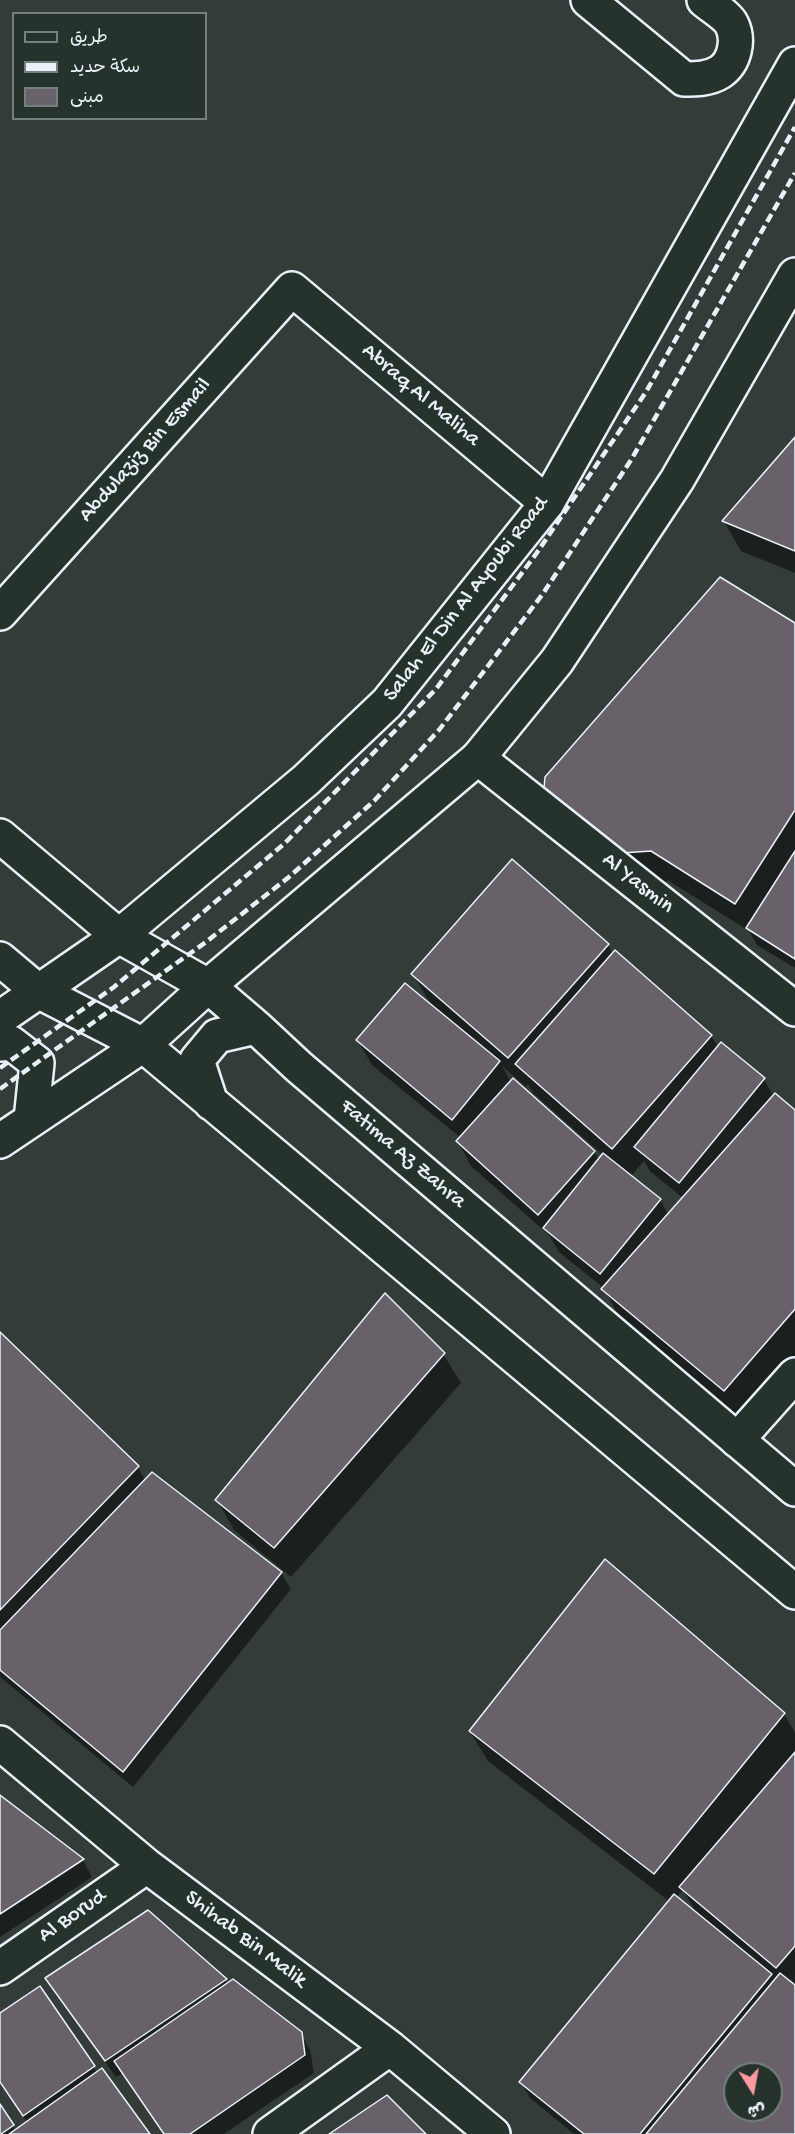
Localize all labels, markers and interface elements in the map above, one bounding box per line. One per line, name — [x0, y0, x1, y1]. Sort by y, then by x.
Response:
legend — [12, 12, 207, 120]
text: طريق — [70, 28, 108, 49]
text: سكة حديد — [70, 58, 140, 79]
text: مبنى — [70, 88, 104, 109]
street label: Abraq Al Maliha — [355, 339, 485, 453]
street label: Abdulaziz Bin Esmail — [74, 373, 218, 529]
street label: Salah El Din Al Ayoubi Road — [379, 492, 555, 708]
street label: Al Yasmin — [596, 848, 678, 920]
street label: Fatima Az Zahra — [334, 1095, 470, 1215]
street label: Al Borud — [34, 1884, 112, 1950]
street label: Shihab Bin Malik — [179, 1885, 311, 1995]
north arrow — [723, 2062, 783, 2122]
text: ش — [746, 2097, 767, 2119]

